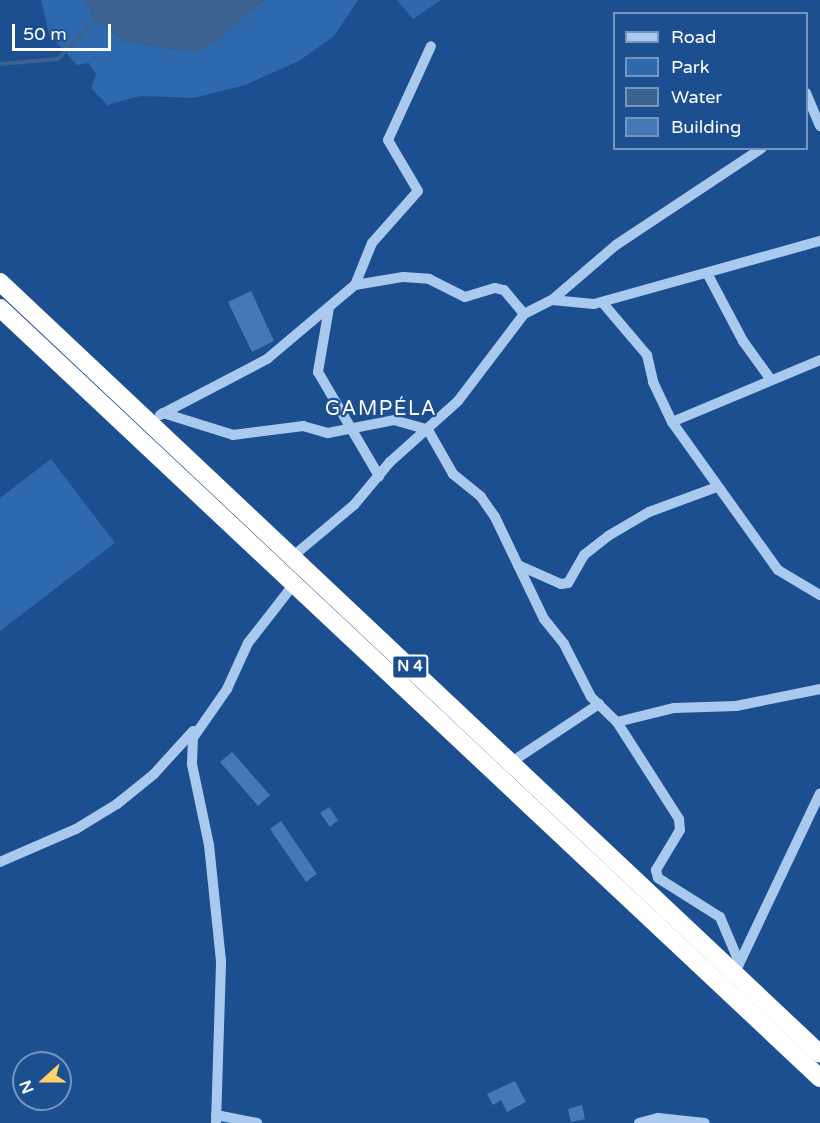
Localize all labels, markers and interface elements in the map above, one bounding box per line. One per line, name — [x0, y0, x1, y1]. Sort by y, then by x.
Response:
scale bar — [15, 12, 114, 50]
legend — [613, 12, 808, 150]
text: 50 m — [23, 23, 67, 45]
text: Road — [671, 26, 716, 48]
text: Park — [671, 56, 709, 78]
text: Water — [671, 86, 722, 108]
text: Building — [671, 116, 741, 138]
district label: GAMPÉLA — [325, 397, 437, 421]
road number: N 4 — [390, 655, 430, 679]
north arrow — [12, 1051, 72, 1111]
text: N — [15, 1077, 39, 1096]

